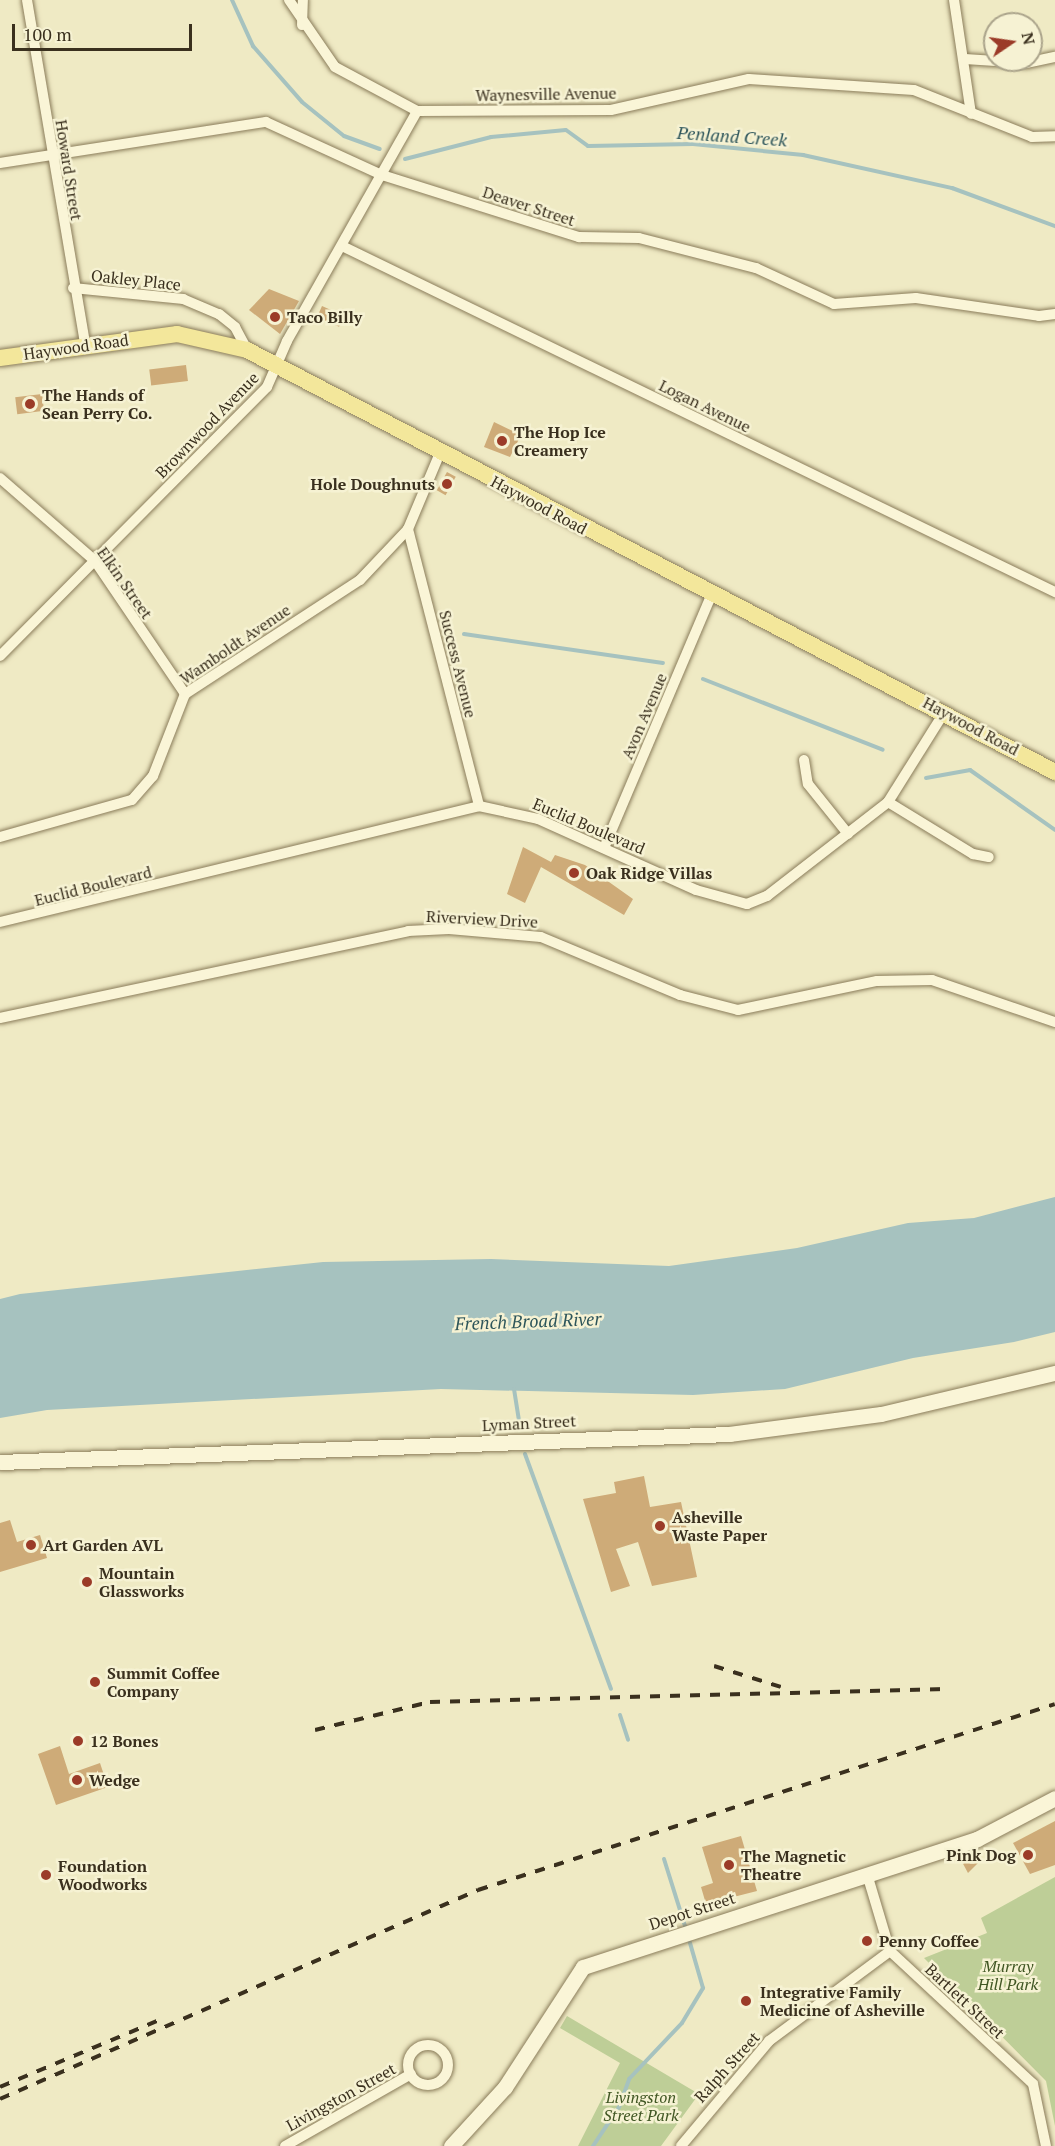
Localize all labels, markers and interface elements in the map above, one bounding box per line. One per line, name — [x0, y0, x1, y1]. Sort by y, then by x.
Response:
scale bar — [15, 12, 195, 50]
north arrow — [983, 12, 1043, 72]
text: 100 m — [23, 22, 72, 46]
text: N — [1017, 30, 1041, 47]
street label: Waynesville Avenue — [475, 83, 617, 105]
street label: Howard Street — [52, 118, 86, 222]
water label: Penland Creek — [676, 121, 788, 151]
street label: Deaver Street — [480, 182, 578, 230]
street label: Oakley Place — [90, 266, 182, 294]
place label: Taco Billy — [287, 307, 362, 327]
marker: Taco Billy — [268, 310, 282, 324]
street label: Haywood Road — [22, 330, 130, 364]
street label: Brownwood Avenue — [151, 368, 263, 482]
street label: Logan Avenue — [656, 375, 754, 437]
place label: The Hands of Sean Perry Co. — [42, 385, 152, 423]
marker: The Hands of Sean Perry Co. — [23, 397, 37, 411]
place label: The Hop Ice Creamery — [514, 422, 606, 460]
marker: The Hop Ice Creamery — [495, 434, 509, 448]
street label: Haywood Road — [488, 472, 590, 538]
place label: Hole Doughnuts — [311, 474, 435, 494]
marker: Hole Doughnuts — [440, 477, 454, 491]
street label: Elkin Street — [93, 543, 157, 623]
street label: Wamboldt Avenue — [176, 600, 294, 688]
street label: Success Avenue — [435, 608, 481, 720]
street label: Avon Avenue — [617, 670, 671, 762]
street label: Haywood Road — [920, 693, 1022, 759]
street label: Euclid Boulevard — [530, 794, 648, 858]
street label: Euclid Boulevard — [32, 862, 154, 910]
place label: Oak Ridge Villas — [586, 863, 712, 883]
marker: Oak Ridge Villas — [567, 866, 581, 880]
street label: Riverview Drive — [426, 906, 538, 932]
water label: French Broad River — [454, 1308, 602, 1334]
street label: Lyman Street — [482, 1411, 576, 1435]
place label: Asheville Waste Paper — [672, 1507, 767, 1545]
marker: Asheville Waste Paper — [653, 1519, 667, 1533]
place label: Art Garden AVL — [43, 1535, 163, 1555]
marker: Art Garden AVL — [24, 1538, 38, 1552]
place label: Mountain Glassworks — [99, 1563, 184, 1601]
marker: Mountain Glassworks — [80, 1575, 94, 1589]
place label: Summit Coffee Company — [107, 1663, 220, 1701]
marker: Summit Coffee Company — [88, 1675, 102, 1689]
place label: 12 Bones — [90, 1731, 158, 1751]
marker: 12 Bones — [71, 1734, 85, 1748]
place label: Wedge — [89, 1770, 140, 1790]
marker: Wedge — [70, 1773, 84, 1787]
place label: Pink Dog — [946, 1845, 1016, 1865]
place label: The Magnetic Theatre — [741, 1846, 846, 1884]
marker: Pink Dog — [1021, 1848, 1035, 1862]
place label: Foundation Woodworks — [58, 1856, 147, 1894]
marker: The Magnetic Theatre — [722, 1858, 736, 1872]
marker: Foundation Woodworks — [39, 1868, 53, 1882]
street label: Depot Street — [646, 1888, 738, 1934]
place label: Penny Coffee — [879, 1931, 979, 1951]
marker: Penny Coffee — [860, 1934, 874, 1948]
park label: Murray Hill Park — [978, 1956, 1038, 1994]
street label: Bartlett Street — [921, 1959, 1009, 2043]
place label: Integrative Family Medicine of Asheville — [760, 1982, 925, 2020]
marker: Integrative Family Medicine of Asheville — [737, 1992, 755, 2010]
street label: Ralph Street — [690, 2028, 764, 2106]
street label: Livingston Street — [283, 2059, 399, 2135]
park label: Livingston Street Park — [603, 2087, 679, 2125]

